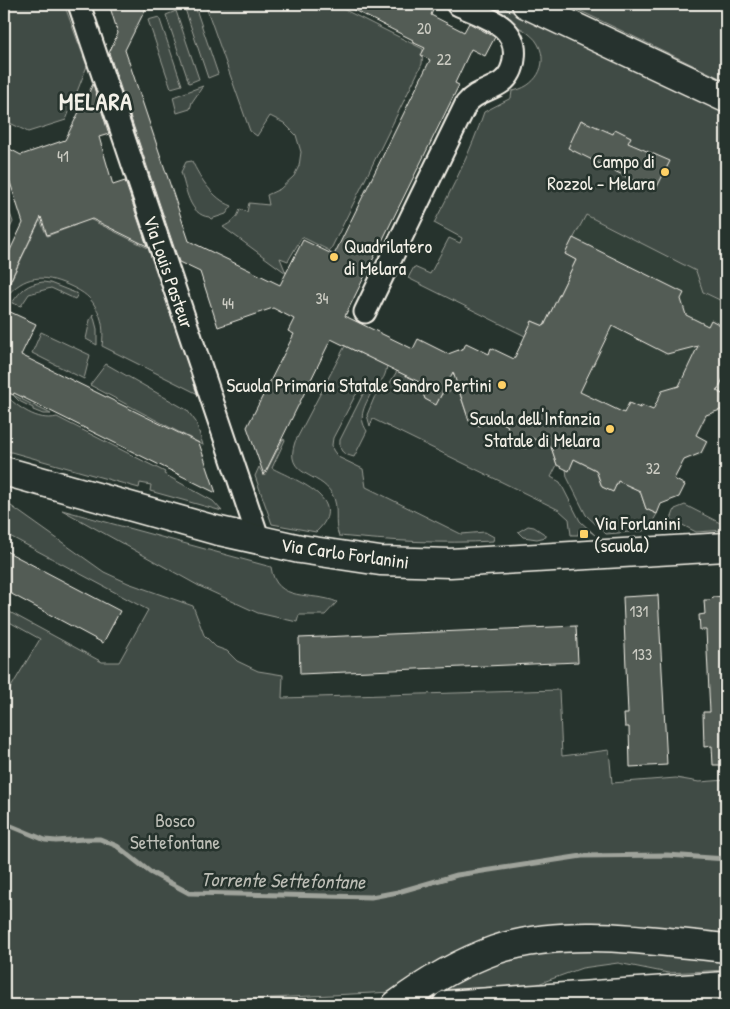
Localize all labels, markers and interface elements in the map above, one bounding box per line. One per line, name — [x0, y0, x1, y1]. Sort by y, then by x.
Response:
house number: 20 — [417, 17, 431, 39]
house number: 22 — [437, 48, 452, 70]
district label: MELARA — [59, 85, 133, 117]
house number: 41 — [57, 145, 69, 167]
place label: Campo di Rozzol - Melara — [547, 148, 656, 196]
marker: Campo di Rozzol - Melara — [659, 166, 671, 178]
street label: Via Louis Pasteur — [138, 212, 201, 333]
place label: Quadrilatero di Melara — [344, 233, 432, 281]
marker: Quadrilatero di Melara — [328, 251, 340, 263]
house number: 34 — [315, 287, 329, 309]
house number: 44 — [222, 292, 234, 314]
place label: Scuola Primaria Statale Sandro Pertini — [226, 372, 492, 398]
marker: Scuola Primaria Statale Sandro Pertini — [496, 379, 508, 391]
place label: Scuola dell'Infanzia Statale di Melara — [470, 405, 601, 453]
marker: Scuola dell'Infanzia Statale di Melara — [604, 423, 616, 435]
house number: 32 — [646, 457, 661, 479]
place label: Via Forlanini (scuola) — [594, 510, 681, 558]
marker: Via Forlanini (scuola) — [578, 528, 590, 540]
street label: Via Carlo Forlanini — [279, 531, 411, 575]
house number: 131 — [630, 600, 649, 622]
house number: 133 — [632, 643, 652, 665]
park label: Bosco Settefontane — [130, 807, 220, 855]
water label: Torrente Settefontane — [201, 865, 366, 895]

